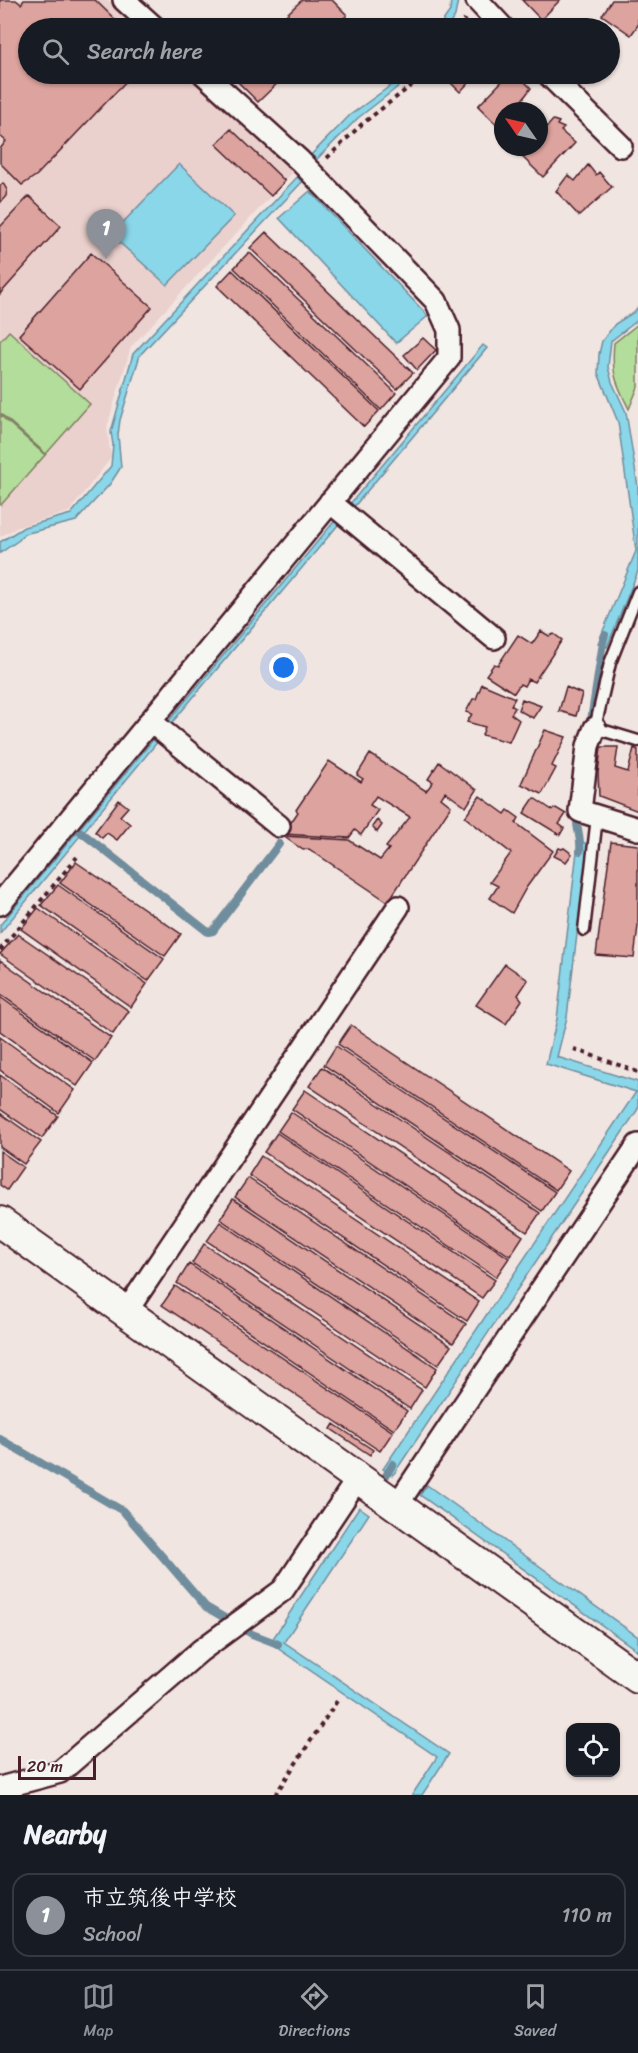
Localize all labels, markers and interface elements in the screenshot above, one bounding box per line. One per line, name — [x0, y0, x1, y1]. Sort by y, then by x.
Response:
search box — [18, 18, 620, 84]
text: Search here — [87, 32, 203, 71]
icon: search — [39, 35, 72, 68]
north arrow — [494, 102, 548, 156]
pin: 1 — [86, 210, 126, 259]
your location — [269, 653, 298, 682]
map controls — [566, 1723, 620, 1777]
button: locate — [566, 1723, 620, 1777]
text: 20 m — [27, 1752, 63, 1781]
scale bar — [18, 1753, 96, 1780]
text: Nearby — [24, 1811, 106, 1857]
text: 市立筑後中学校 — [83, 1878, 237, 1917]
text: 1 — [41, 1898, 50, 1933]
text: 110 m — [562, 1898, 612, 1933]
text: School — [83, 1917, 142, 1952]
tab: Map — [82, 1980, 115, 2045]
tab: Directions — [279, 1980, 350, 2045]
tab: Saved — [514, 1980, 556, 2045]

